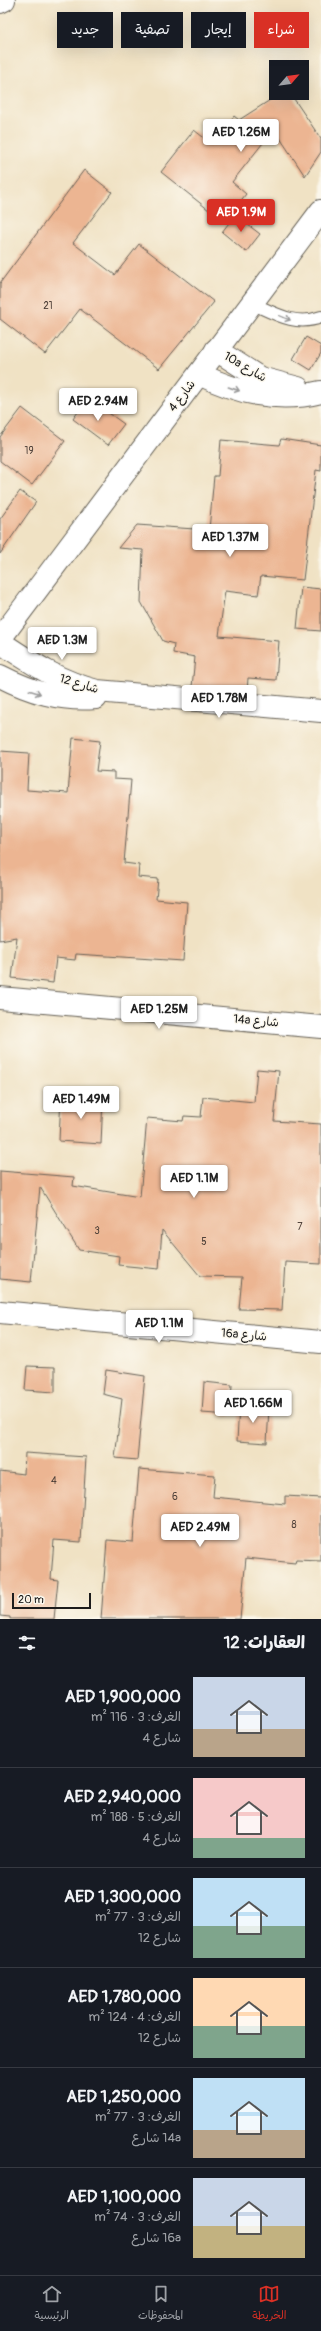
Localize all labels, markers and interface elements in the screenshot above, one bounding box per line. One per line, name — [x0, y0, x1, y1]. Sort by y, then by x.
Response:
chip: جديد — [57, 12, 113, 48]
chip: تصفية — [121, 12, 183, 48]
chip: إيجار — [191, 12, 246, 48]
chip: شراء — [254, 12, 309, 48]
north arrow — [269, 60, 309, 100]
map controls — [269, 60, 309, 100]
pin: AED 1.26M — [195, 119, 287, 153]
text: AED 1.26M — [212, 124, 270, 140]
pin: AED 1.9M — [200, 199, 282, 233]
text: AED 1.9M — [216, 204, 266, 220]
house number: 21 — [43, 300, 53, 312]
one-way arrow — [279, 314, 291, 322]
street label: 10a شارع — [220, 349, 269, 386]
street label: شارع 4 — [165, 377, 199, 415]
one-way arrow — [228, 386, 240, 394]
pin: AED 2.94M — [52, 388, 144, 422]
text: AED 2.94M — [68, 393, 128, 409]
house number: 19 — [24, 445, 34, 457]
pin: AED 1.37M — [184, 524, 276, 558]
text: AED 1.37M — [201, 529, 259, 545]
pin: AED 1.3M — [21, 627, 103, 661]
text: AED 1.3M — [37, 632, 87, 648]
street label: شارع 12 — [57, 671, 100, 698]
pin: AED 1.78M — [173, 685, 265, 719]
one-way arrow — [29, 688, 41, 696]
text: AED 1.78M — [191, 690, 247, 706]
pin: AED 1.25M — [113, 996, 205, 1030]
text: AED 1.25M — [130, 1001, 188, 1017]
street label: 14a شارع — [232, 1012, 279, 1031]
pin: AED 1.49M — [35, 1086, 127, 1120]
text: AED 1.49M — [52, 1091, 110, 1107]
pin: AED 1.1M — [153, 1165, 235, 1199]
text: AED 1.1M — [170, 1170, 218, 1186]
house number: 7 — [297, 1221, 303, 1233]
house number: 3 — [94, 1225, 100, 1237]
house number: 5 — [201, 1236, 207, 1248]
pin: AED 1.1M — [118, 1310, 200, 1344]
text: AED 1.1M — [135, 1315, 183, 1331]
street label: 16a شارع — [220, 1326, 267, 1345]
pin: AED 1.66M — [207, 1390, 299, 1424]
text: AED 1.66M — [224, 1395, 282, 1411]
house number: 4 — [51, 1475, 57, 1487]
house number: 6 — [172, 1491, 178, 1503]
pin: AED 2.49M — [154, 1514, 246, 1548]
text: AED 2.49M — [170, 1519, 230, 1535]
house number: 8 — [291, 1519, 297, 1531]
scale bar — [12, 1591, 91, 1610]
text: 20 m — [18, 1593, 44, 1606]
icon: filters — [16, 1632, 38, 1654]
text: العقارات: 12 — [224, 1632, 305, 1653]
text: AED 1,900,000 — [65, 1686, 181, 1707]
icon: home — [225, 1693, 273, 1741]
text: الغرف: 3 · 116 m² — [91, 1709, 181, 1725]
text: شارع 4 — [143, 1730, 181, 1746]
text: AED 2,940,000 — [64, 1786, 181, 1807]
icon: home — [225, 1794, 273, 1842]
text: الغرف: 5 · 188 m² — [91, 1809, 181, 1825]
text: شارع 4 — [143, 1830, 181, 1846]
text: AED 1,300,000 — [64, 1886, 181, 1907]
icon: home — [225, 1894, 273, 1942]
text: الغرف: 3 · 77 m² — [95, 1909, 181, 1925]
text: شارع 12 — [138, 1930, 181, 1946]
text: AED 1,780,000 — [67, 1986, 181, 2007]
icon: home — [225, 1994, 273, 2042]
text: الغرف: 4 · 124 m² — [89, 2009, 181, 2025]
text: شارع 12 — [138, 2030, 181, 2046]
text: AED 1,250,000 — [66, 2086, 181, 2107]
icon: home — [225, 2094, 273, 2142]
text: الغرف: 3 · 77 m² — [95, 2109, 181, 2125]
text: 14a شارع — [131, 2130, 181, 2146]
text: AED 1,100,000 — [67, 2186, 181, 2207]
icon: home — [225, 2194, 273, 2242]
text: الغرف: 3 · 74 m² — [94, 2209, 181, 2225]
text: 16a شارع — [131, 2230, 181, 2246]
tab: الرئيسية — [35, 2283, 69, 2325]
tab: المحفوظات — [138, 2283, 183, 2325]
tab: الخريطة — [252, 2283, 287, 2325]

